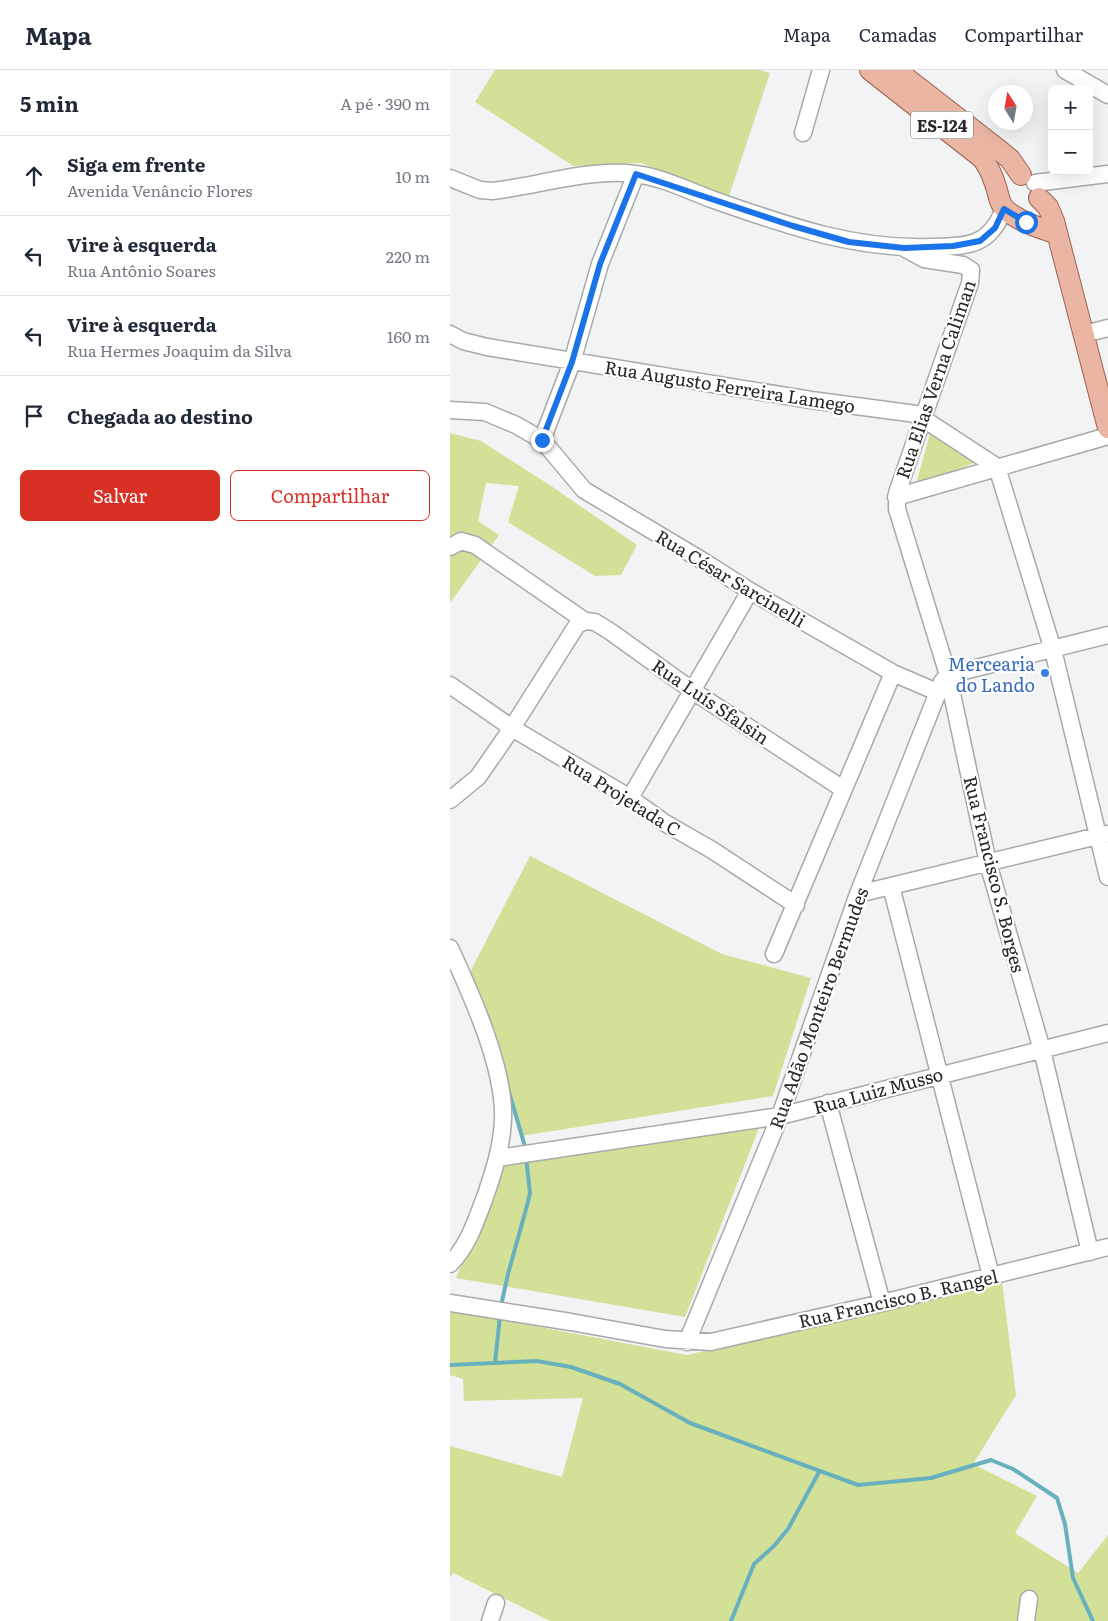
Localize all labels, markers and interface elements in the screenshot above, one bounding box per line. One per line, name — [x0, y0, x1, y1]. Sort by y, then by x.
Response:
text: Mapa — [25, 17, 92, 52]
text: Mapa — [783, 21, 831, 48]
text: Camadas — [859, 21, 936, 48]
text: Compartilhar — [964, 21, 1083, 48]
north arrow — [988, 85, 1033, 130]
map controls — [1048, 85, 1093, 175]
button: + — [1048, 85, 1093, 130]
text: 5 min — [20, 87, 79, 118]
text: A pé · 390 m — [340, 91, 430, 115]
road number: ES-124 — [911, 112, 973, 138]
button: − — [1048, 130, 1093, 175]
text: Siga em frente — [67, 150, 205, 178]
icon: ahead — [20, 162, 48, 190]
text: 10 m — [396, 164, 430, 188]
text: Avenida Venâncio Flores — [67, 178, 253, 202]
route start — [1015, 211, 1038, 234]
text: Vire à esquerda — [67, 230, 217, 258]
icon: left — [20, 242, 48, 270]
text: 220 m — [386, 244, 430, 268]
text: Rua Antônio Soares — [67, 258, 216, 282]
street label: Rua Elias Verna Caliman — [888, 276, 982, 482]
text: Vire à esquerda — [67, 310, 217, 338]
icon: left — [20, 322, 48, 350]
text: 160 m — [387, 324, 430, 348]
text: Rua Hermes Joaquim da Silva — [67, 338, 292, 362]
street label: Rua Augusto Ferreira Lamego — [603, 353, 857, 419]
icon: arrive — [20, 402, 48, 430]
text: Chegada ao destino — [67, 402, 253, 430]
route end — [531, 429, 554, 452]
button: Salvar — [20, 470, 220, 521]
button: Compartilhar — [230, 470, 430, 521]
street label: Rua César Sarcinelli — [651, 522, 811, 634]
place label: Mercearia do Lando — [948, 650, 1035, 698]
street label: Rua Luís Sfalsin — [647, 652, 775, 750]
marker: Mercearia do Lando — [1039, 667, 1051, 679]
street label: Rua Projetada C — [558, 748, 686, 842]
street label: Rua Francisco S. Borges — [958, 773, 1032, 975]
street label: Rua Adão Monteiro Bermudes — [762, 883, 874, 1133]
street label: Rua Luiz Musso — [810, 1060, 946, 1120]
street label: Rua Francisco B. Rangel — [796, 1262, 1000, 1334]

